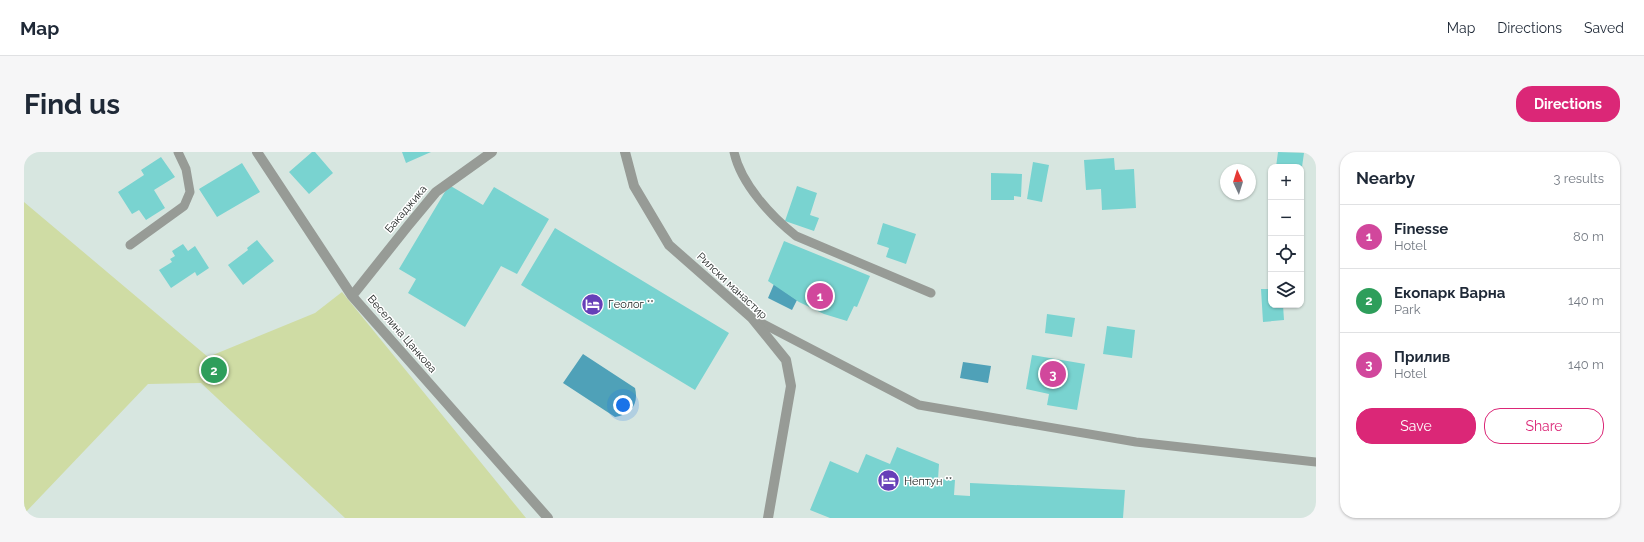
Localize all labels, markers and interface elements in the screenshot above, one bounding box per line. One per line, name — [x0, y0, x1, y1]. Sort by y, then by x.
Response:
text: Map — [20, 17, 59, 39]
text: Map — [1447, 20, 1475, 36]
text: Directions — [1497, 20, 1562, 36]
text: Saved — [1584, 20, 1624, 36]
button: Directions — [1516, 86, 1620, 122]
text: Find us — [24, 88, 120, 121]
north arrow — [1220, 164, 1256, 200]
map controls — [1268, 164, 1304, 308]
button: + — [1268, 164, 1304, 200]
text: Nearby — [1356, 168, 1415, 188]
text: 3 results — [1554, 171, 1604, 186]
street label: Бакаджика — [382, 183, 430, 235]
button: − — [1268, 200, 1304, 236]
text: Finesse — [1394, 220, 1448, 238]
text: 1 — [1366, 229, 1372, 244]
text: 80 m — [1573, 229, 1604, 244]
button: locate — [1268, 236, 1304, 272]
text: Hotel — [1394, 238, 1427, 253]
street label: Рилски манастир — [694, 250, 770, 322]
button: layers — [1268, 272, 1304, 308]
pin: 1 — [807, 281, 833, 311]
text: Екопарк Варна — [1394, 284, 1505, 302]
hotel icon: Геолог ** — [579, 291, 605, 317]
street label: Веселина Цанкова — [365, 293, 439, 375]
text: 2 — [1365, 293, 1373, 308]
text: 140 m — [1568, 293, 1604, 308]
place label: Геолог ** — [608, 298, 654, 311]
text: Park — [1394, 302, 1421, 317]
text: Прилив — [1394, 348, 1450, 366]
pin: 2 — [201, 355, 227, 385]
text: 3 — [1365, 357, 1373, 372]
text: 140 m — [1568, 357, 1604, 372]
pin: 3 — [1040, 359, 1066, 389]
text: Hotel — [1394, 366, 1427, 381]
your location — [613, 395, 633, 415]
button: Save — [1356, 408, 1476, 444]
button: Share — [1484, 408, 1604, 444]
hotel icon: Нептун ** — [875, 468, 901, 494]
place label: Нептун ** — [904, 475, 952, 488]

